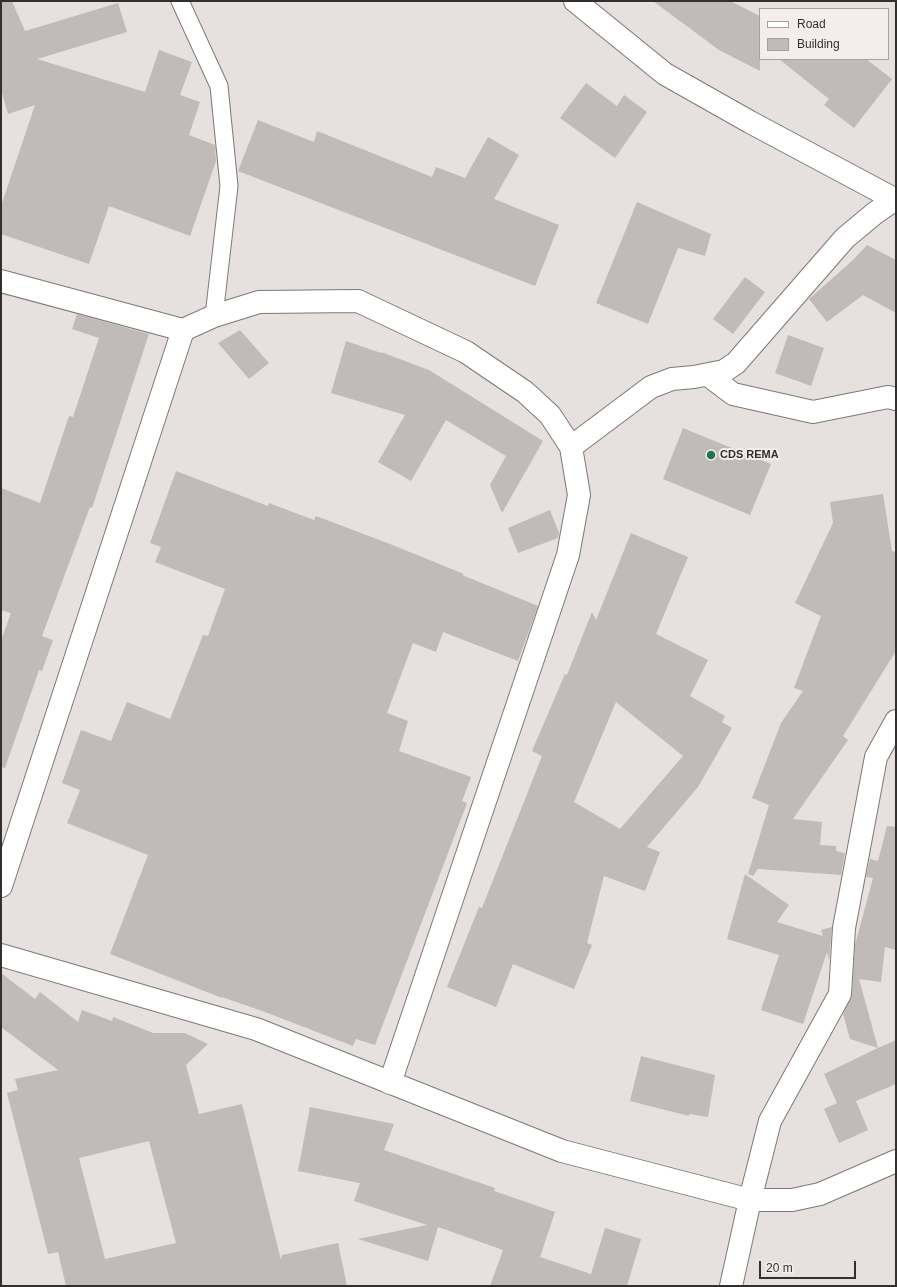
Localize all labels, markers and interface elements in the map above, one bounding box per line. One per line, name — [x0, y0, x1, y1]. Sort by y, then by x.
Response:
legend — [759, 8, 889, 60]
text: Road — [797, 17, 826, 31]
text: Building — [797, 37, 840, 51]
place label: CDS REMA — [720, 448, 779, 462]
marker: CDS REMA — [705, 449, 717, 461]
scale bar — [761, 1253, 858, 1279]
text: 20 m — [766, 1261, 793, 1275]

